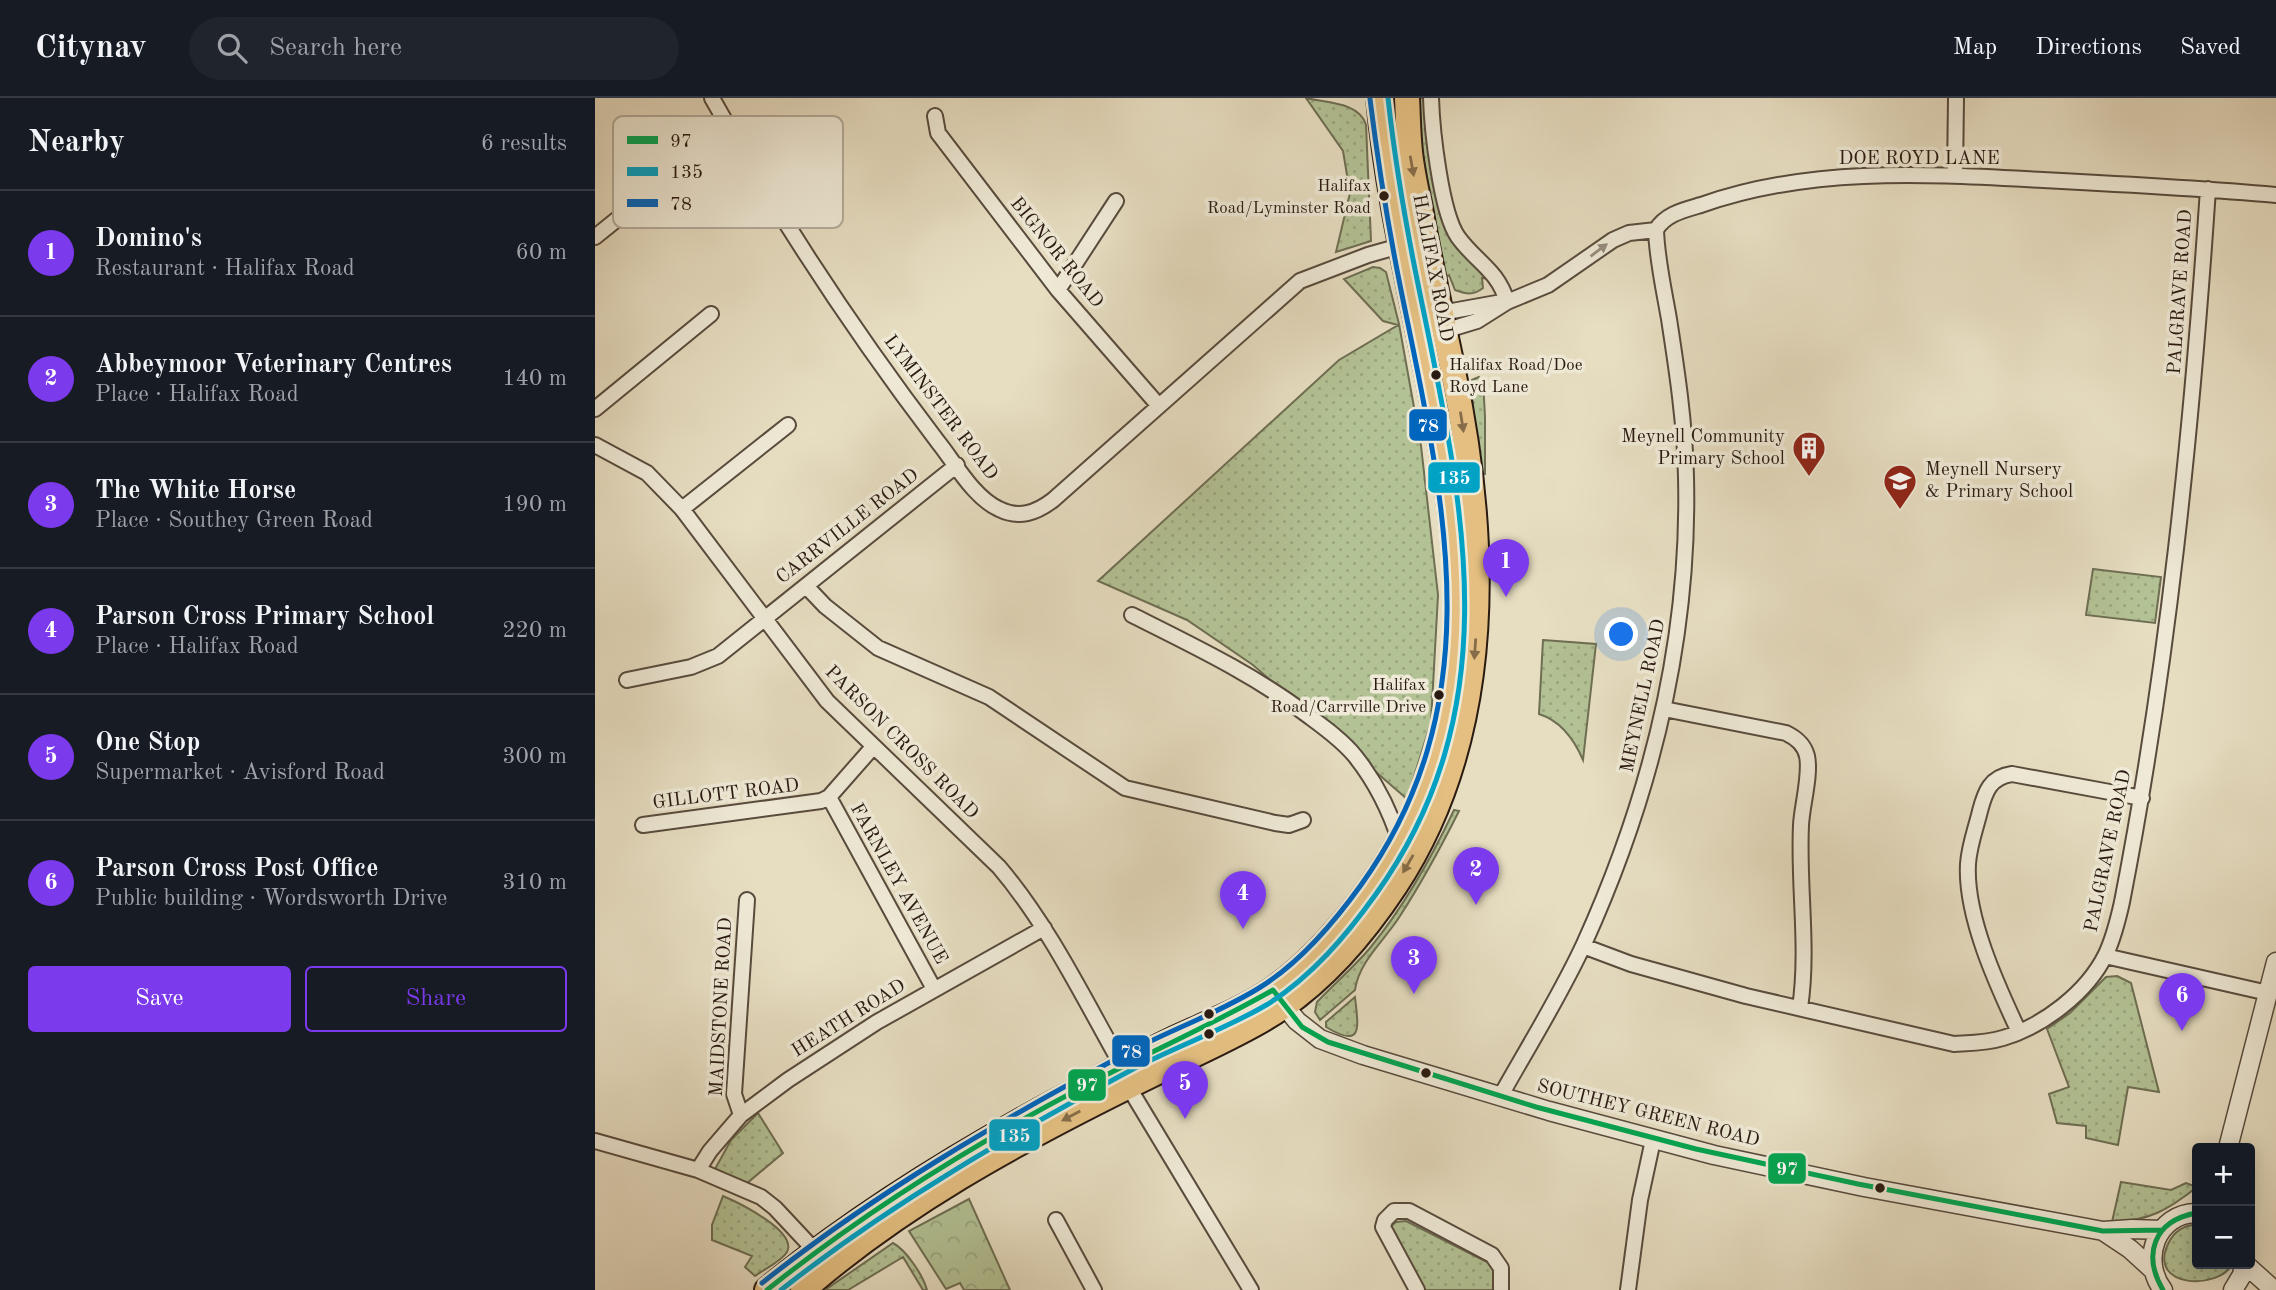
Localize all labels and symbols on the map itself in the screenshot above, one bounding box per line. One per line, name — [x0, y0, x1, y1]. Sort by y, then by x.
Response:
legend — [613, 116, 843, 228]
text: 97 — [670, 133, 692, 152]
street label: DOE ROYD LANE — [1838, 150, 2000, 169]
one-way arrow — [1407, 155, 1418, 177]
text: 135 — [670, 164, 703, 183]
place label: Halifax Road/Lyminster Road — [1207, 178, 1371, 217]
marker: Halifax Road/Lyminster Road — [1377, 189, 1391, 203]
street label: HALIFAX ROAD — [1408, 193, 1456, 343]
street label: BIGNOR ROAD — [1006, 194, 1106, 312]
text: 78 — [670, 196, 692, 215]
street label: PALGRAVE ROAD — [2166, 209, 2196, 375]
one-way arrow — [1590, 243, 1608, 258]
street label: LYMINSTER ROAD — [879, 332, 1001, 484]
place label: Halifax Road/Doe Royd Lane — [1449, 357, 1583, 396]
marker: Halifax Road/Doe Royd Lane — [1429, 368, 1443, 382]
line badge: 78 — [1408, 408, 1448, 442]
one-way arrow — [1457, 412, 1468, 434]
text: 78 — [1417, 418, 1439, 437]
place label: Meynell Community Primary School — [1621, 428, 1785, 469]
building icon: Meynell Community Primary School — [1790, 429, 1828, 478]
line badge: 135 — [1427, 461, 1481, 494]
place label: Meynell Nursery & Primary School — [1925, 461, 2073, 502]
school or university icon: Meynell Nursery & Primary School — [1881, 462, 1919, 511]
street label: CARRVILLE ROAD — [773, 466, 923, 588]
text: 135 — [1437, 470, 1471, 489]
pin: 1 — [1483, 539, 1529, 597]
your location — [1604, 617, 1638, 651]
street label: MEYNELL ROAD — [1618, 617, 1670, 775]
one-way arrow — [1469, 638, 1480, 660]
street label: PARSON CROSS ROAD — [821, 663, 981, 823]
place label: Halifax Road/Carrville Drive — [1271, 677, 1426, 716]
marker: Halifax Road/Carrville Drive — [1432, 688, 1446, 702]
street label: PALGRAVE ROAD — [2082, 768, 2136, 934]
street label: GILLOTT ROAD — [652, 777, 800, 813]
street label: FARNLEY AVENUE — [846, 800, 950, 968]
pin: 2 — [1453, 847, 1499, 905]
one-way arrow — [1402, 855, 1414, 874]
pin: 4 — [1220, 871, 1266, 929]
street label: MAIDSTONE ROAD — [708, 917, 736, 1097]
pin: 3 — [1391, 936, 1437, 994]
pin: 6 — [2159, 973, 2205, 1031]
street label: HEATH ROAD — [789, 977, 909, 1061]
unlabelled marker — [1202, 1007, 1216, 1021]
unlabelled marker — [1202, 1027, 1216, 1041]
line badge: 78 — [1111, 1034, 1151, 1068]
text: 78 — [1120, 1044, 1142, 1063]
pin: 5 — [1162, 1061, 1208, 1119]
unlabelled marker — [1419, 1066, 1433, 1080]
line badge: 97 — [1067, 1068, 1107, 1102]
text: 97 — [1076, 1077, 1098, 1096]
street label: SOUTHEY GREEN ROAD — [1535, 1077, 1761, 1151]
one-way arrow — [1060, 1110, 1080, 1122]
line badge: 135 — [988, 1118, 1041, 1152]
text: 135 — [997, 1128, 1031, 1147]
line badge: 97 — [1767, 1152, 1807, 1185]
text: 97 — [1776, 1161, 1798, 1180]
unlabelled marker — [1873, 1181, 1887, 1195]

